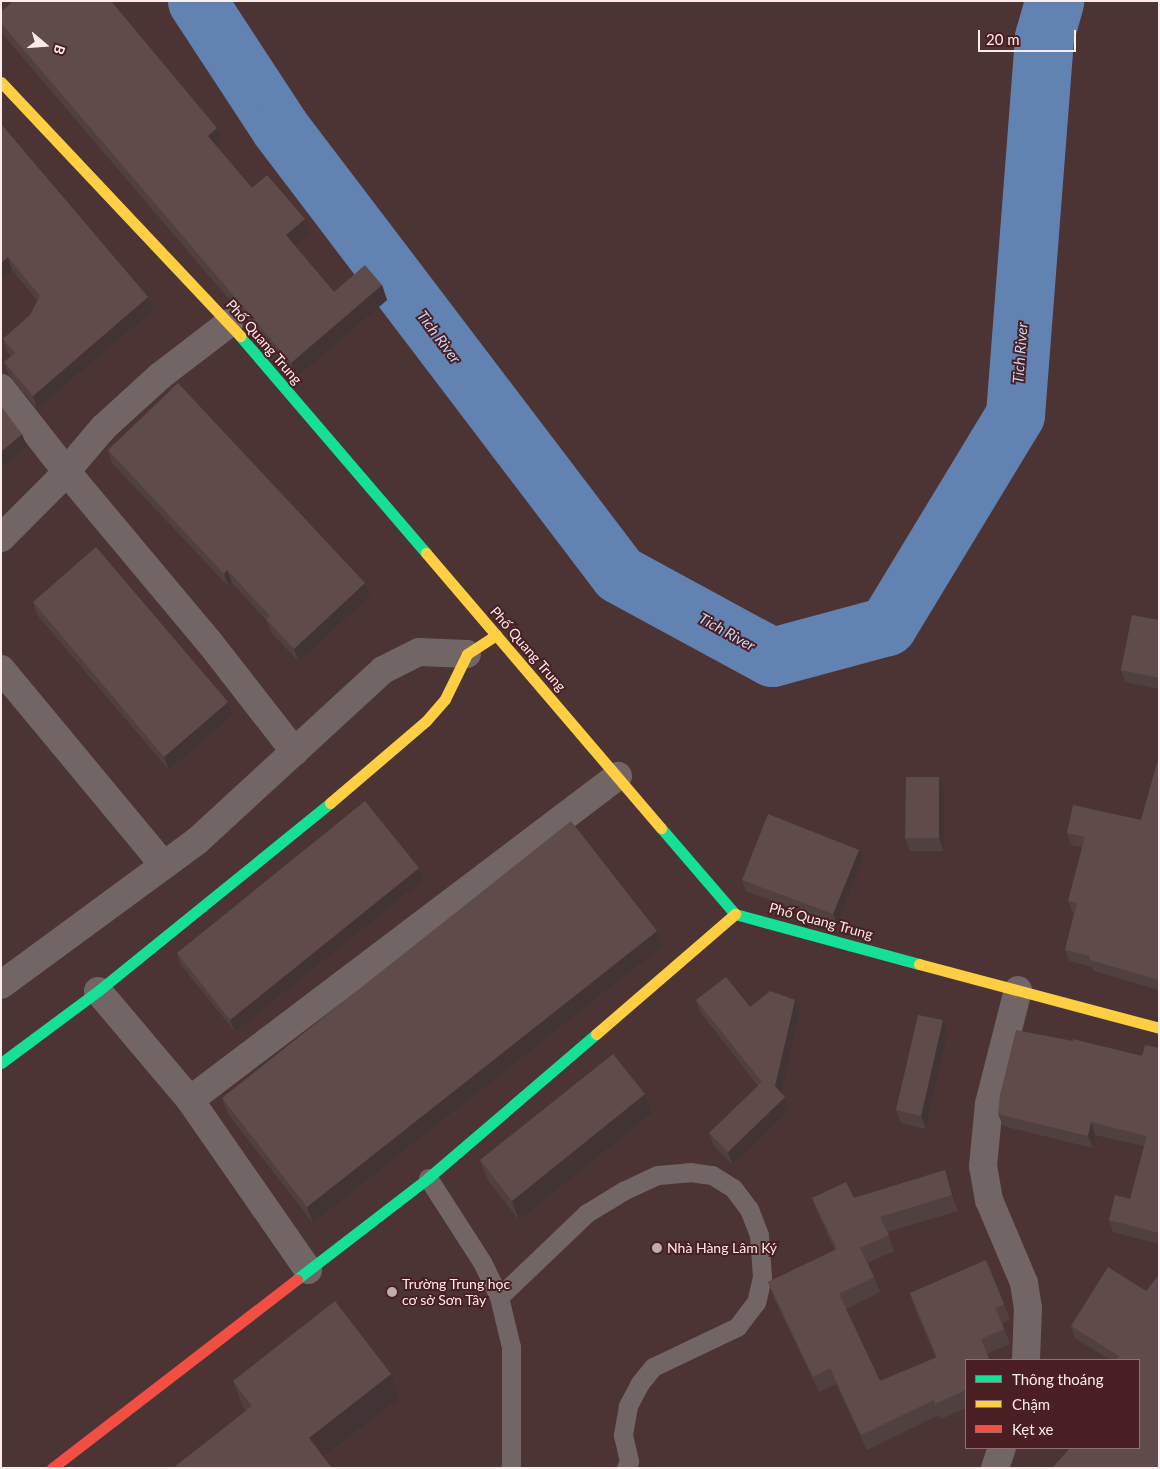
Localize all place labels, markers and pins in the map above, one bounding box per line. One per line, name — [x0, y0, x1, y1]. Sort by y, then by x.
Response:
place label: Nhà Hàng Lâm Ký — [667, 1240, 777, 1256]
marker: Nhà Hàng Lâm Ký — [651, 1242, 663, 1254]
place label: Trường Trung học cơ sở Sơn Tây — [402, 1276, 511, 1308]
marker: Trường Trung học cơ sở Sơn Tây — [386, 1286, 398, 1298]

